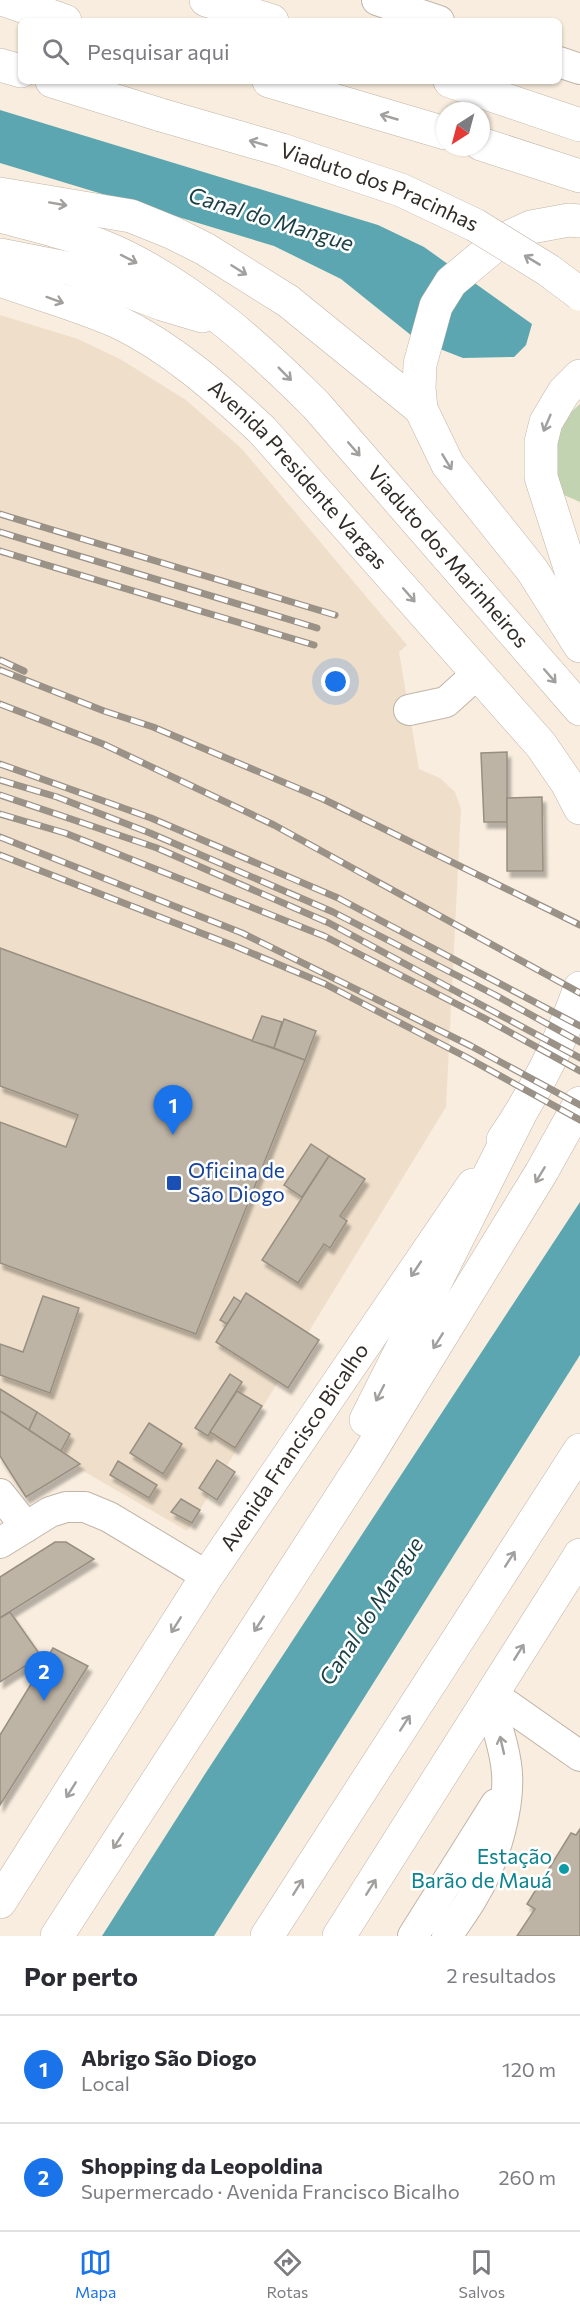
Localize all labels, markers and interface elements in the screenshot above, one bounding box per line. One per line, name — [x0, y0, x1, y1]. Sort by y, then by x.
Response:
search box — [18, 18, 562, 84]
icon: search — [39, 35, 72, 68]
text: Pesquisar aqui — [87, 38, 230, 65]
north arrow — [436, 102, 490, 156]
one-way arrow — [380, 110, 399, 122]
street label: Viaduto dos Pracinhas — [277, 136, 483, 236]
one-way arrow — [249, 137, 268, 148]
water label: Canal do Mangue — [185, 181, 357, 257]
one-way arrow — [47, 199, 67, 210]
one-way arrow — [119, 254, 137, 265]
one-way arrow — [524, 254, 541, 266]
one-way arrow — [230, 264, 246, 276]
one-way arrow — [45, 295, 64, 306]
one-way arrow — [277, 367, 292, 382]
street label: Avenida Presidente Vargas — [204, 374, 393, 574]
one-way arrow — [541, 414, 552, 432]
one-way arrow — [347, 441, 361, 456]
one-way arrow — [441, 453, 453, 470]
street label: Viaduto dos Marinheiros — [363, 460, 535, 652]
one-way arrow — [402, 587, 416, 602]
your location — [321, 667, 350, 696]
one-way arrow — [543, 668, 556, 684]
pin: 1 — [154, 1086, 192, 1135]
place label: Oficina de São Diogo — [188, 1157, 285, 1206]
one-way arrow — [534, 1166, 546, 1183]
marker: Oficina de São Diogo — [165, 1174, 183, 1192]
one-way arrow — [410, 1260, 422, 1276]
one-way arrow — [432, 1332, 444, 1349]
street label: Avenida Francisco Bicalho — [214, 1338, 373, 1555]
one-way arrow — [374, 1384, 385, 1402]
water label: Canal do Mangue — [313, 1531, 429, 1690]
one-way arrow — [504, 1551, 516, 1568]
one-way arrow — [252, 1615, 264, 1632]
one-way arrow — [169, 1616, 181, 1633]
one-way arrow — [514, 1644, 526, 1661]
pin: 2 — [24, 1652, 63, 1701]
one-way arrow — [399, 1715, 411, 1732]
one-way arrow — [496, 1736, 507, 1755]
one-way arrow — [65, 1781, 77, 1798]
one-way arrow — [112, 1832, 124, 1849]
place label: Estação Barão de Mauá — [411, 1843, 552, 1892]
marker: Estação Barão de Mauá — [557, 1862, 571, 1876]
one-way arrow — [293, 1879, 305, 1896]
one-way arrow — [365, 1879, 377, 1896]
text: Por perto — [24, 1960, 138, 1991]
text: 2 resultados — [446, 1963, 556, 1987]
text: Abrigo São Diogo — [81, 2044, 257, 2071]
text: 1 — [39, 2057, 48, 2081]
text: 120 m — [502, 2057, 556, 2081]
text: Local — [81, 2071, 130, 2095]
text: Shopping da Leopoldina — [81, 2152, 323, 2179]
text: 2 — [38, 2165, 49, 2189]
text: 260 m — [498, 2165, 556, 2189]
text: Supermercado · Avenida Francisco Bicalho — [81, 2179, 460, 2203]
tab: Mapa — [75, 2246, 116, 2301]
tab: Rotas — [267, 2246, 308, 2301]
tab: Salvos — [459, 2246, 505, 2301]

